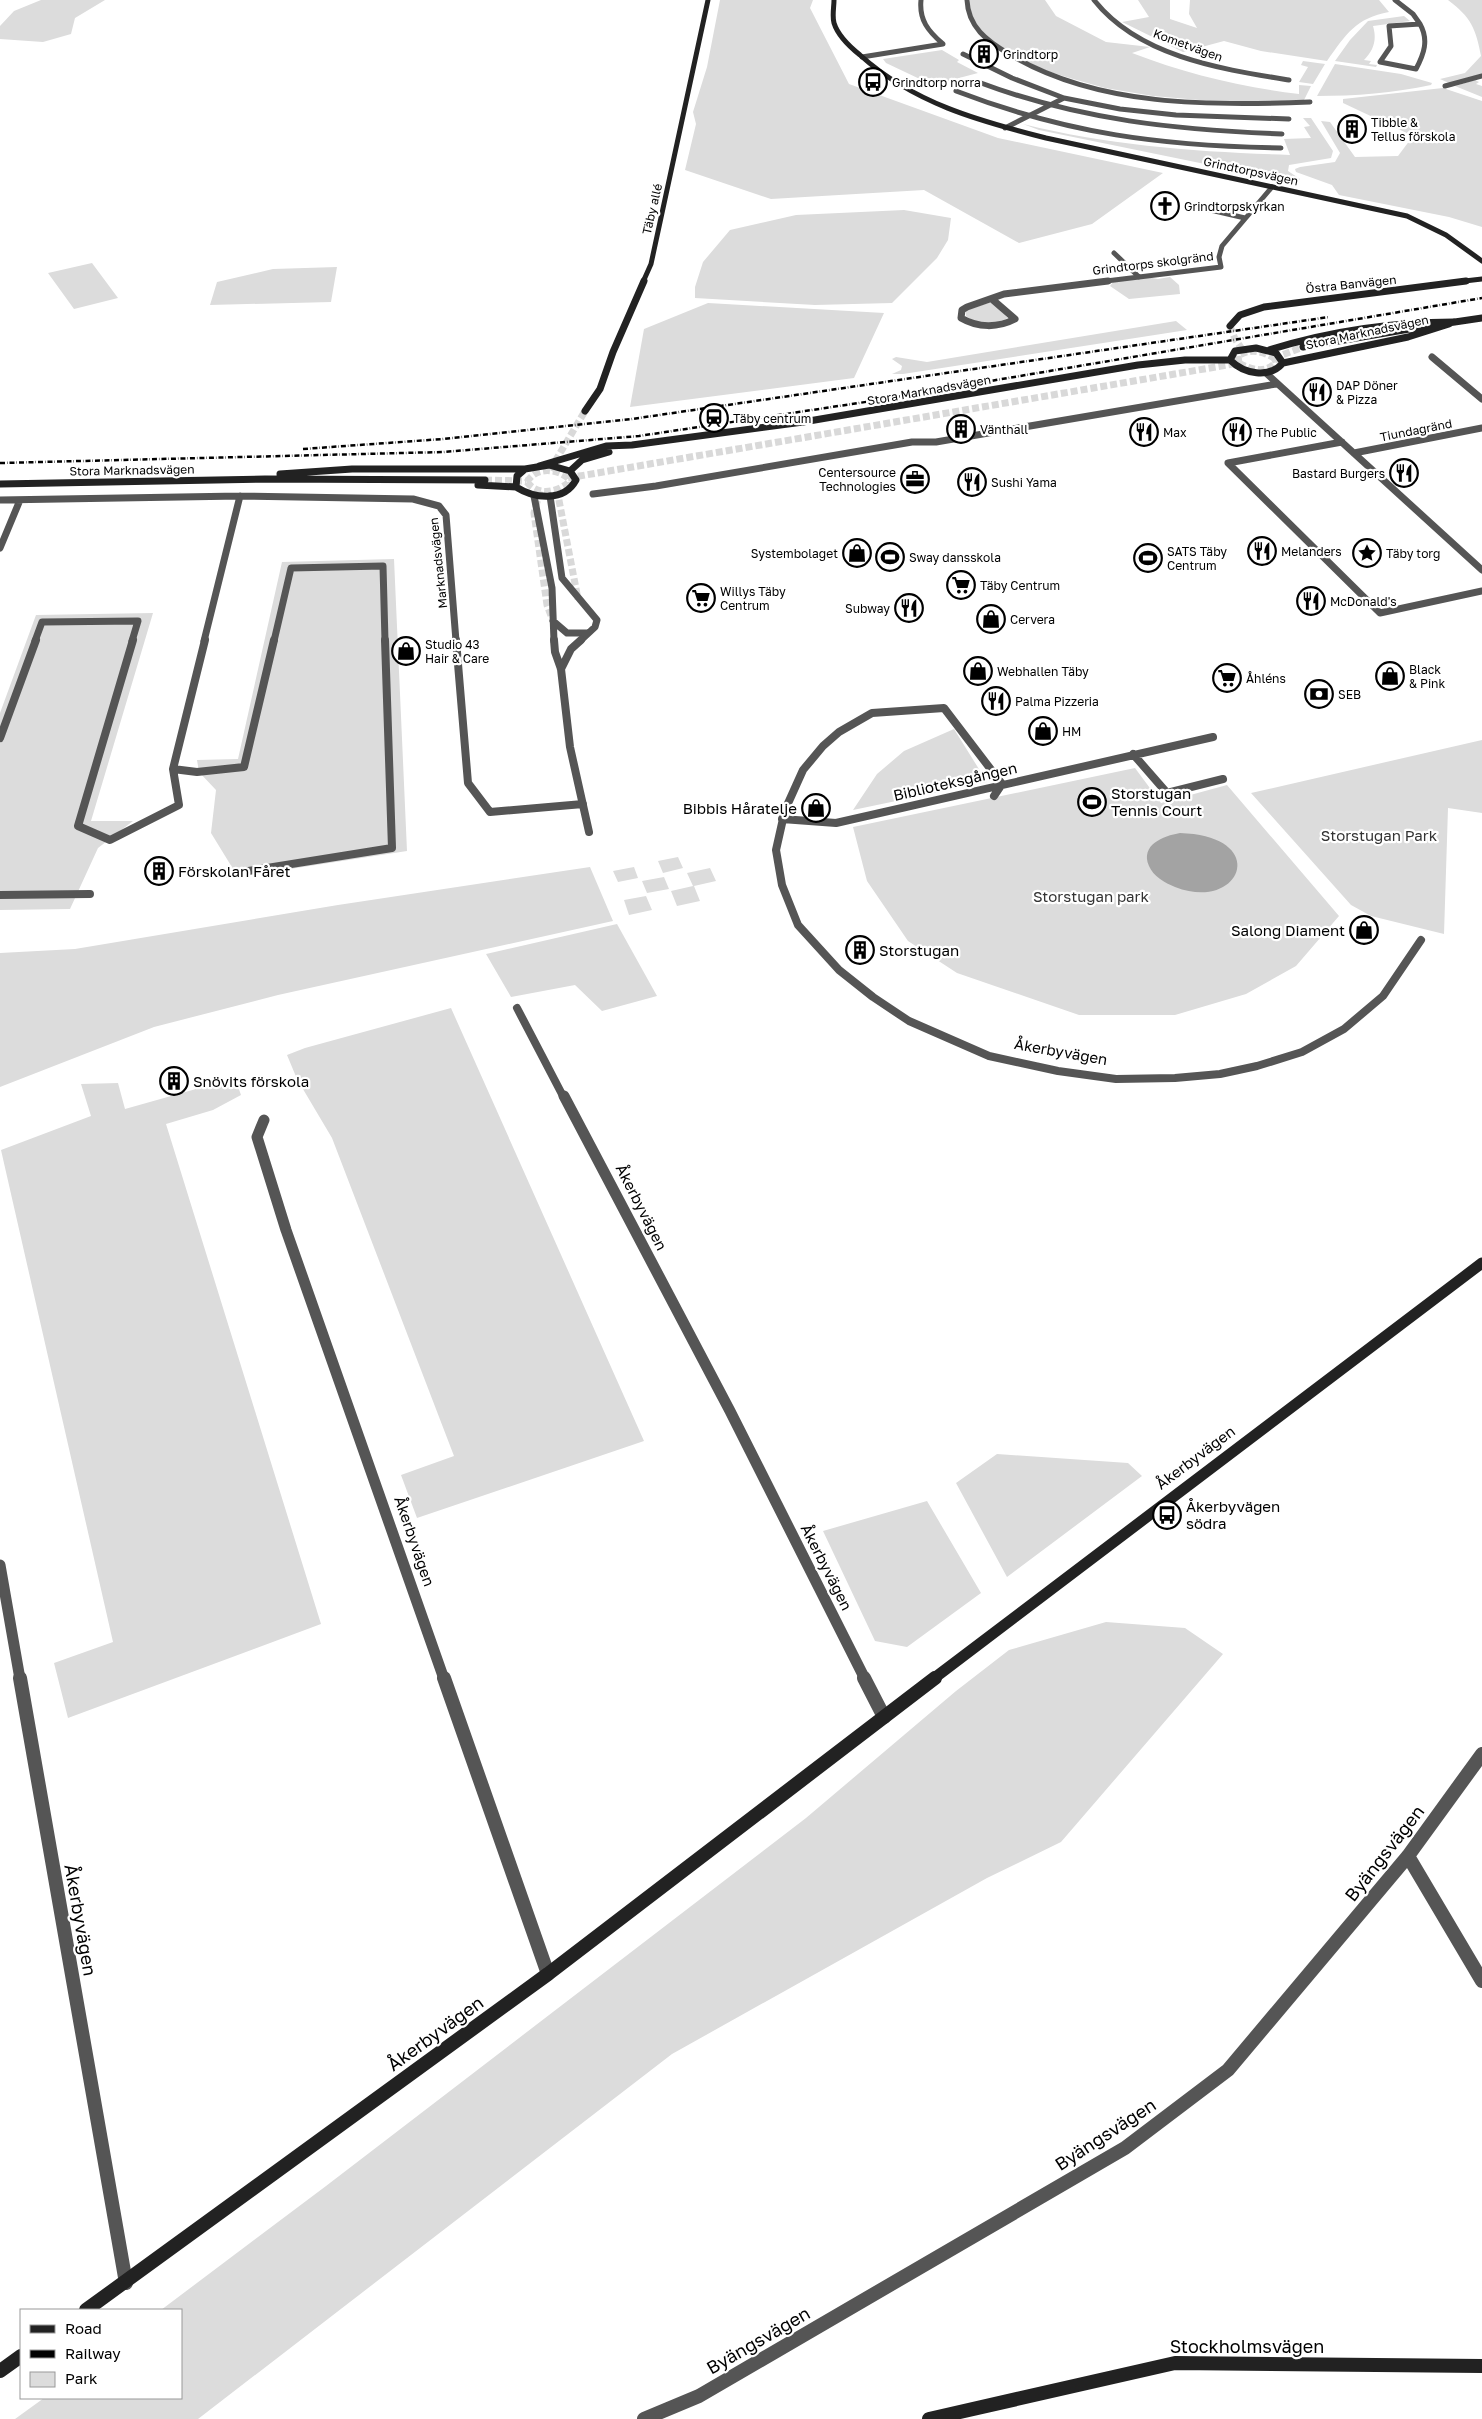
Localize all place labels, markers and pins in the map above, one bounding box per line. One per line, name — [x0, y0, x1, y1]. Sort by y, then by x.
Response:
building icon: Grindtorp — [969, 39, 999, 69]
place label: Grindtorp — [1003, 47, 1058, 62]
bus stop icon: Grindtorp norra — [858, 67, 888, 97]
place label: Grindtorp norra — [892, 75, 981, 90]
building icon: Tibble & Tellus förskola — [1337, 114, 1367, 144]
place label: Tibble & Tellus förskola — [1371, 115, 1455, 144]
church icon: Grindtorpskyrkan — [1150, 191, 1180, 221]
place label: Grindtorpskyrkan — [1184, 199, 1285, 214]
restaurant icon: DAP Döner & Pizza — [1302, 377, 1332, 407]
place label: DAP Döner & Pizza — [1336, 378, 1398, 407]
station icon: Täby centrum — [699, 403, 729, 433]
place label: Täby centrum — [733, 411, 811, 426]
building icon: Vänthall — [946, 414, 976, 444]
restaurant icon: Max — [1129, 417, 1159, 447]
restaurant icon: The Public — [1222, 417, 1252, 447]
place label: Vänthall — [980, 422, 1028, 437]
place label: Max — [1163, 425, 1187, 440]
place label: The Public — [1256, 425, 1317, 440]
restaurant icon: Bastard Burgers — [1389, 458, 1419, 488]
office icon: Centersource Technologies — [900, 464, 930, 494]
place label: Centersource Technologies — [818, 465, 896, 494]
place label: Bastard Burgers — [1292, 466, 1385, 481]
restaurant icon: Sushi Yama — [957, 467, 987, 497]
place label: Sushi Yama — [991, 475, 1057, 490]
restaurant icon: Melanders — [1247, 536, 1277, 566]
shop icon: Systembolaget — [842, 538, 872, 568]
place icon: Täby torg — [1352, 538, 1382, 568]
sports icon: Sway dansskola — [875, 542, 905, 572]
sports icon: SATS Täby Centrum — [1133, 543, 1163, 573]
place label: SATS Täby Centrum — [1167, 544, 1227, 573]
place label: Melanders — [1281, 544, 1342, 559]
place label: Systembolaget — [751, 546, 838, 561]
place label: Täby torg — [1386, 546, 1440, 561]
place label: Sway dansskola — [909, 550, 1001, 565]
supermarket icon: Täby Centrum — [946, 570, 976, 600]
place label: Täby Centrum — [980, 578, 1060, 593]
supermarket icon: Willys Täby Centrum — [686, 583, 716, 613]
place label: Willys Täby Centrum — [720, 584, 786, 613]
restaurant icon: McDonald's — [1296, 586, 1326, 616]
restaurant icon: Subway — [894, 593, 924, 623]
place label: McDonald's — [1330, 594, 1397, 609]
place label: Subway — [845, 601, 890, 616]
shop icon: Cervera — [976, 604, 1006, 634]
place label: Cervera — [1010, 612, 1055, 627]
shop icon: Studio 43 Hair & Care — [391, 636, 421, 666]
place label: Studio 43 Hair & Care — [425, 637, 489, 666]
shop icon: Webhallen Täby — [963, 656, 993, 686]
shop icon: Black & Pink — [1375, 661, 1405, 691]
place label: Black & Pink — [1409, 662, 1445, 691]
supermarket icon: Åhléns — [1212, 663, 1242, 693]
place label: Webhallen Täby — [997, 664, 1089, 679]
place label: Åhléns — [1246, 671, 1286, 686]
bank icon: SEB — [1304, 679, 1334, 709]
restaurant icon: Palma Pizzeria — [981, 686, 1011, 716]
place label: SEB — [1338, 687, 1361, 702]
place label: Palma Pizzeria — [1015, 694, 1099, 709]
shop icon: HM — [1028, 716, 1058, 746]
place label: HM — [1062, 724, 1081, 739]
place label: Storstugan Tennis Court — [1111, 784, 1202, 819]
sports icon: Storstugan Tennis Court — [1077, 787, 1107, 817]
shop icon: Bibbis Håratelje — [801, 793, 831, 823]
place label: Bibbis Håratelje — [683, 799, 797, 817]
building icon: Förskolan Fåret — [144, 856, 174, 886]
place label: Förskolan Fåret — [178, 862, 291, 880]
shop icon: Salong Diament — [1349, 915, 1379, 945]
place label: Salong Diament — [1231, 921, 1345, 939]
building icon: Storstugan — [845, 935, 875, 965]
place label: Storstugan — [879, 941, 959, 959]
building icon: Snövits förskola — [159, 1066, 189, 1096]
place label: Snövits förskola — [193, 1072, 309, 1090]
place label: Åkerbyvägen södra — [1186, 1497, 1280, 1532]
bus stop icon: Åkerbyvägen södra — [1152, 1500, 1182, 1530]

